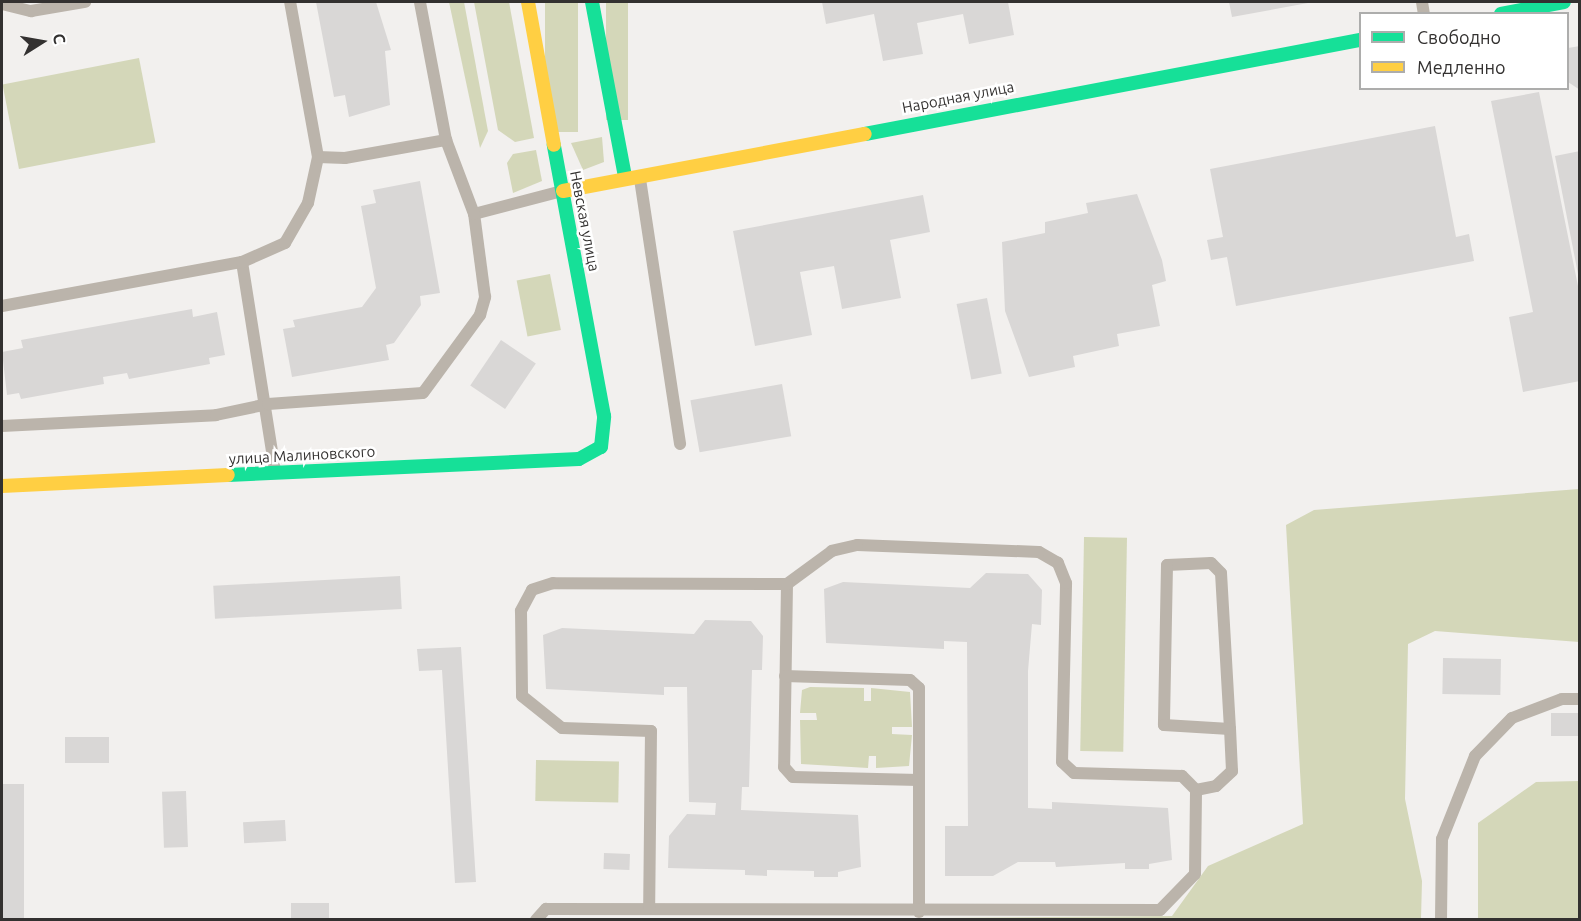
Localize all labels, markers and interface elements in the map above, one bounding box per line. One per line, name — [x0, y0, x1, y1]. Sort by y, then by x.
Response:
north arrow — [12, 12, 72, 72]
legend — [1359, 12, 1569, 90]
text: Свободно — [1417, 27, 1501, 47]
text: С — [50, 32, 69, 45]
text: Медленно — [1417, 57, 1506, 77]
street label: Народная улица — [901, 77, 1015, 117]
street label: Невская улица — [566, 169, 604, 273]
street label: улица Малиновского — [228, 442, 376, 468]

